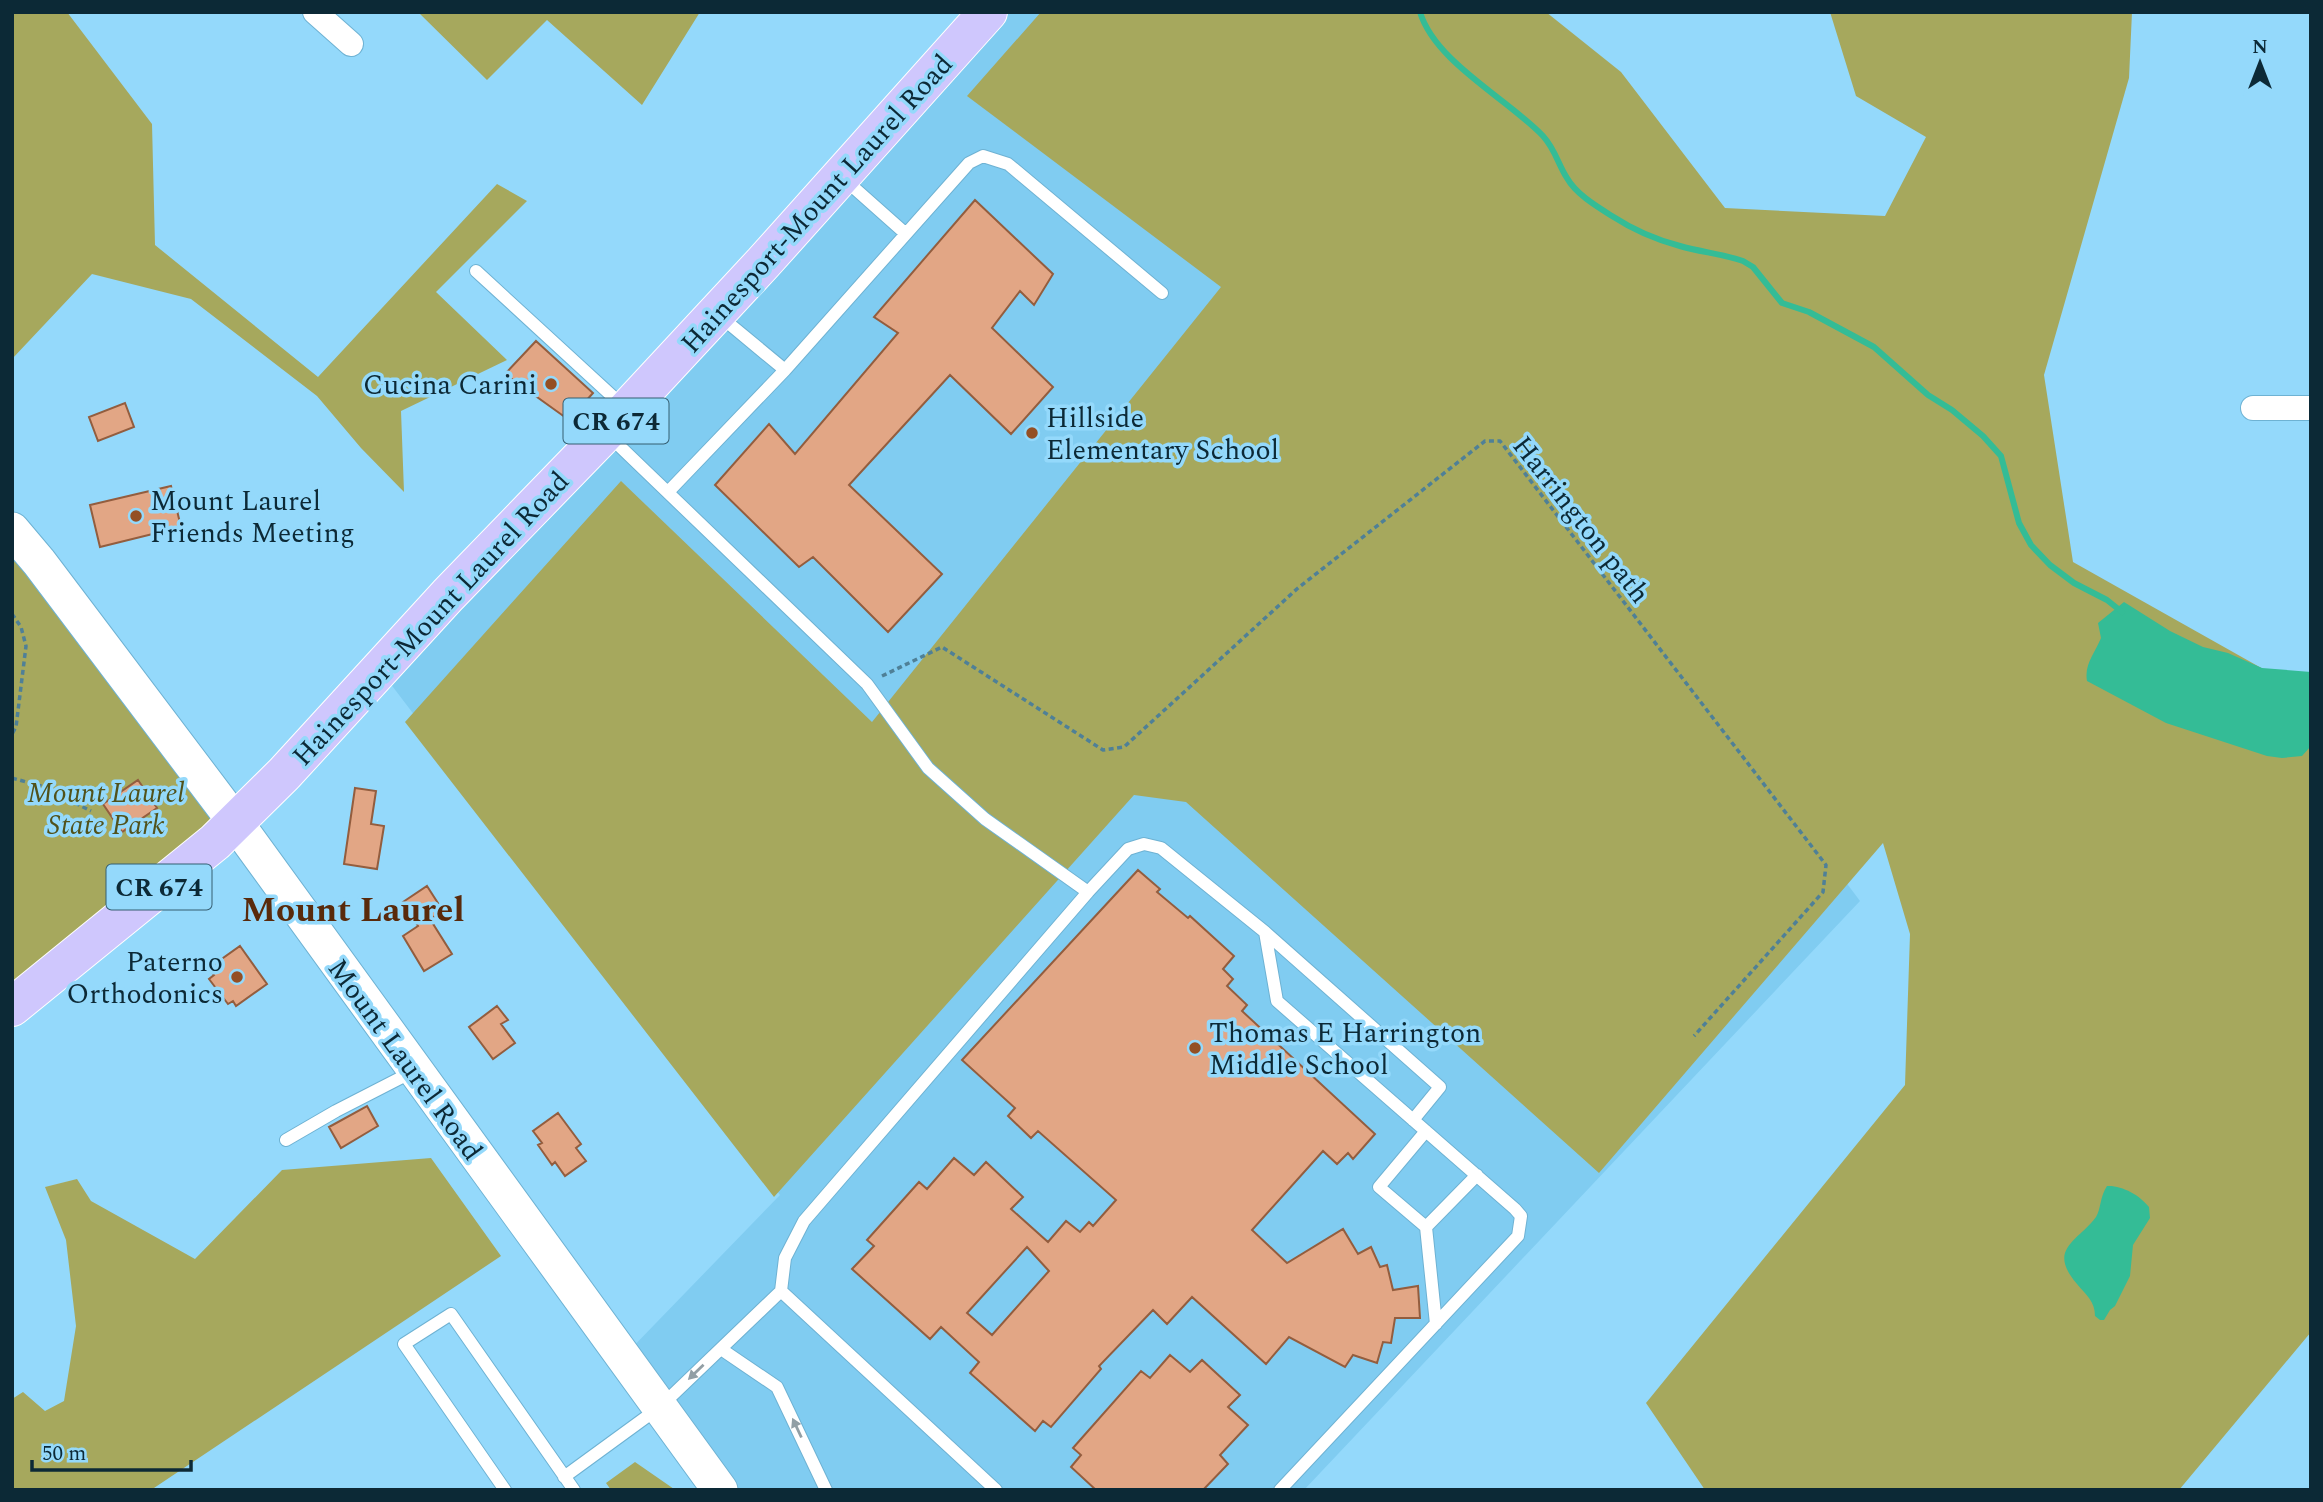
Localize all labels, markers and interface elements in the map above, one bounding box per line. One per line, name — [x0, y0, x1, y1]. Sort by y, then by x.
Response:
north arrow — [2225, 28, 2295, 98]
text: N — [2252, 33, 2268, 62]
street label: Hainesport-Mount Laurel Road — [671, 45, 964, 363]
place label: Cucina Carini — [363, 364, 537, 407]
marker: Cucina Carini — [543, 376, 559, 392]
place label: Hillside Elementary School — [1046, 397, 1279, 472]
road number: CR 674 — [564, 398, 668, 444]
marker: Hillside Elementary School — [1024, 425, 1040, 441]
street label: Harrington path — [1501, 427, 1660, 613]
street label: Hainesport-Mount Laurel Road — [282, 462, 580, 776]
place label: Mount Laurel Friends Meeting — [150, 480, 355, 555]
marker: Mount Laurel Friends Meeting — [128, 508, 144, 524]
park label: Mount Laurel State Park — [27, 772, 185, 847]
road number: CR 674 — [106, 864, 212, 909]
district label: Mount Laurel — [241, 884, 465, 937]
place label: Paterno Orthodonics — [67, 941, 223, 1016]
street label: Mount Laurel Road — [317, 950, 493, 1170]
marker: Paterno Orthodonics — [229, 969, 245, 985]
place label: Thomas E Harrington Middle School — [1209, 1012, 1481, 1087]
marker: Thomas E Harrington Middle School — [1187, 1040, 1203, 1056]
one-way arrow — [688, 1364, 705, 1380]
one-way arrow — [791, 1418, 802, 1438]
scale bar — [32, 1428, 191, 1472]
text: 50 m — [42, 1438, 86, 1470]

